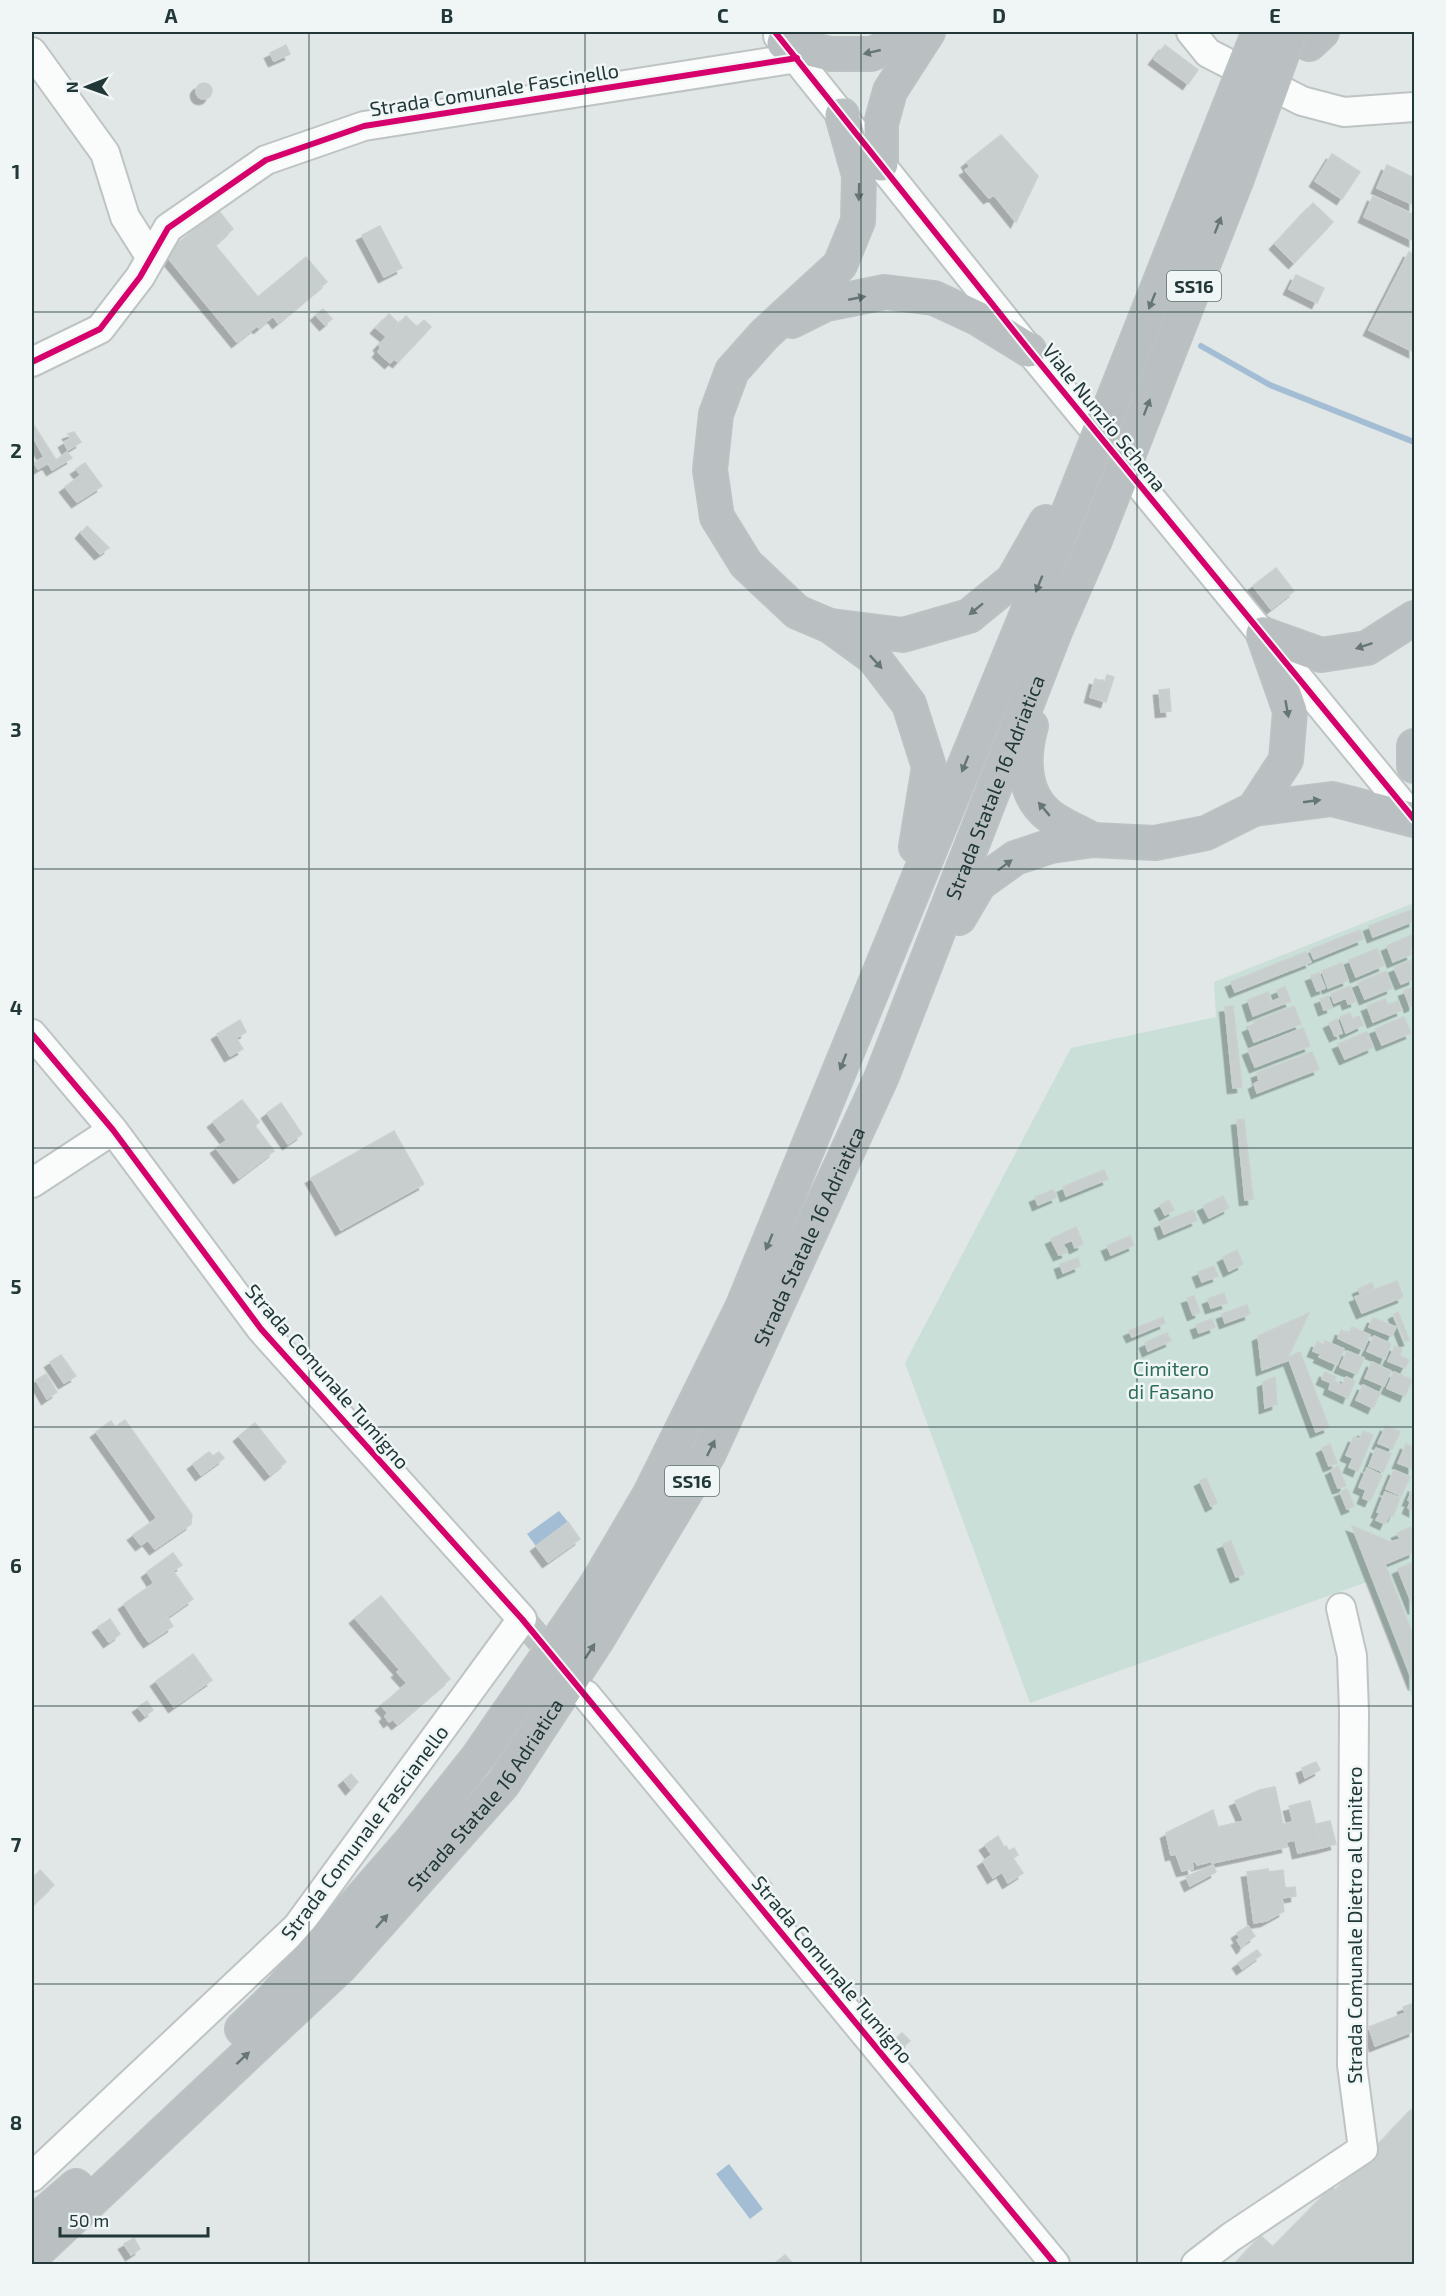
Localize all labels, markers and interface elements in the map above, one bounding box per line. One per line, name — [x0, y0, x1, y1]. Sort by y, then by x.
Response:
text: A — [164, 3, 178, 27]
text: B — [441, 3, 453, 27]
text: C — [717, 3, 729, 27]
text: D — [992, 3, 1006, 27]
text: E — [1269, 3, 1281, 27]
one-way arrow — [862, 48, 881, 57]
north arrow — [57, 57, 117, 117]
street label: Strada Comunale Fascinello — [368, 57, 620, 121]
text: N — [62, 81, 81, 93]
text: 1 — [12, 159, 20, 183]
one-way arrow — [854, 182, 863, 201]
one-way arrow — [1213, 216, 1223, 234]
road number: SS16 — [1167, 271, 1221, 301]
one-way arrow — [1147, 292, 1157, 310]
one-way arrow — [847, 293, 866, 302]
street label: Viale Nunzio Schena — [1038, 338, 1172, 496]
one-way arrow — [1142, 398, 1152, 416]
text: 2 — [10, 438, 22, 462]
one-way arrow — [1034, 575, 1043, 593]
one-way arrow — [969, 603, 984, 615]
one-way arrow — [1355, 642, 1373, 652]
one-way arrow — [868, 654, 882, 668]
street label: Strada Statale 16 Adriatica — [940, 672, 1049, 903]
one-way arrow — [1283, 700, 1292, 719]
text: 3 — [10, 717, 22, 741]
one-way arrow — [960, 756, 970, 774]
one-way arrow — [1303, 797, 1322, 806]
one-way arrow — [1037, 801, 1050, 817]
one-way arrow — [997, 859, 1013, 871]
text: 4 — [10, 995, 23, 1019]
one-way arrow — [838, 1053, 848, 1071]
street label: Strada Statale 16 Adriatica — [748, 1123, 869, 1350]
one-way arrow — [764, 1233, 773, 1251]
text: 5 — [10, 1274, 22, 1298]
street label: Strada Comunale Tumigno — [241, 1279, 415, 1473]
park label: Cimitero di Fasano — [1128, 1356, 1214, 1403]
one-way arrow — [706, 1439, 716, 1456]
road number: SS16 — [665, 1466, 719, 1496]
text: 6 — [10, 1553, 22, 1577]
one-way arrow — [584, 1643, 595, 1659]
street label: Strada Statale 16 Adriatica — [402, 1694, 568, 1896]
street label: Strada Comunale Fascianello — [275, 1720, 453, 1944]
street label: Strada Comunale Dietro al Cimitero — [1342, 1766, 1366, 2084]
text: 7 — [11, 1832, 22, 1856]
street label: Strada Comunale Tumigno — [747, 1870, 919, 2068]
one-way arrow — [375, 1914, 389, 1929]
one-way arrow — [236, 2052, 250, 2066]
text: 8 — [10, 2110, 22, 2134]
scale bar — [60, 2200, 208, 2238]
text: 50 m — [69, 2209, 109, 2231]

